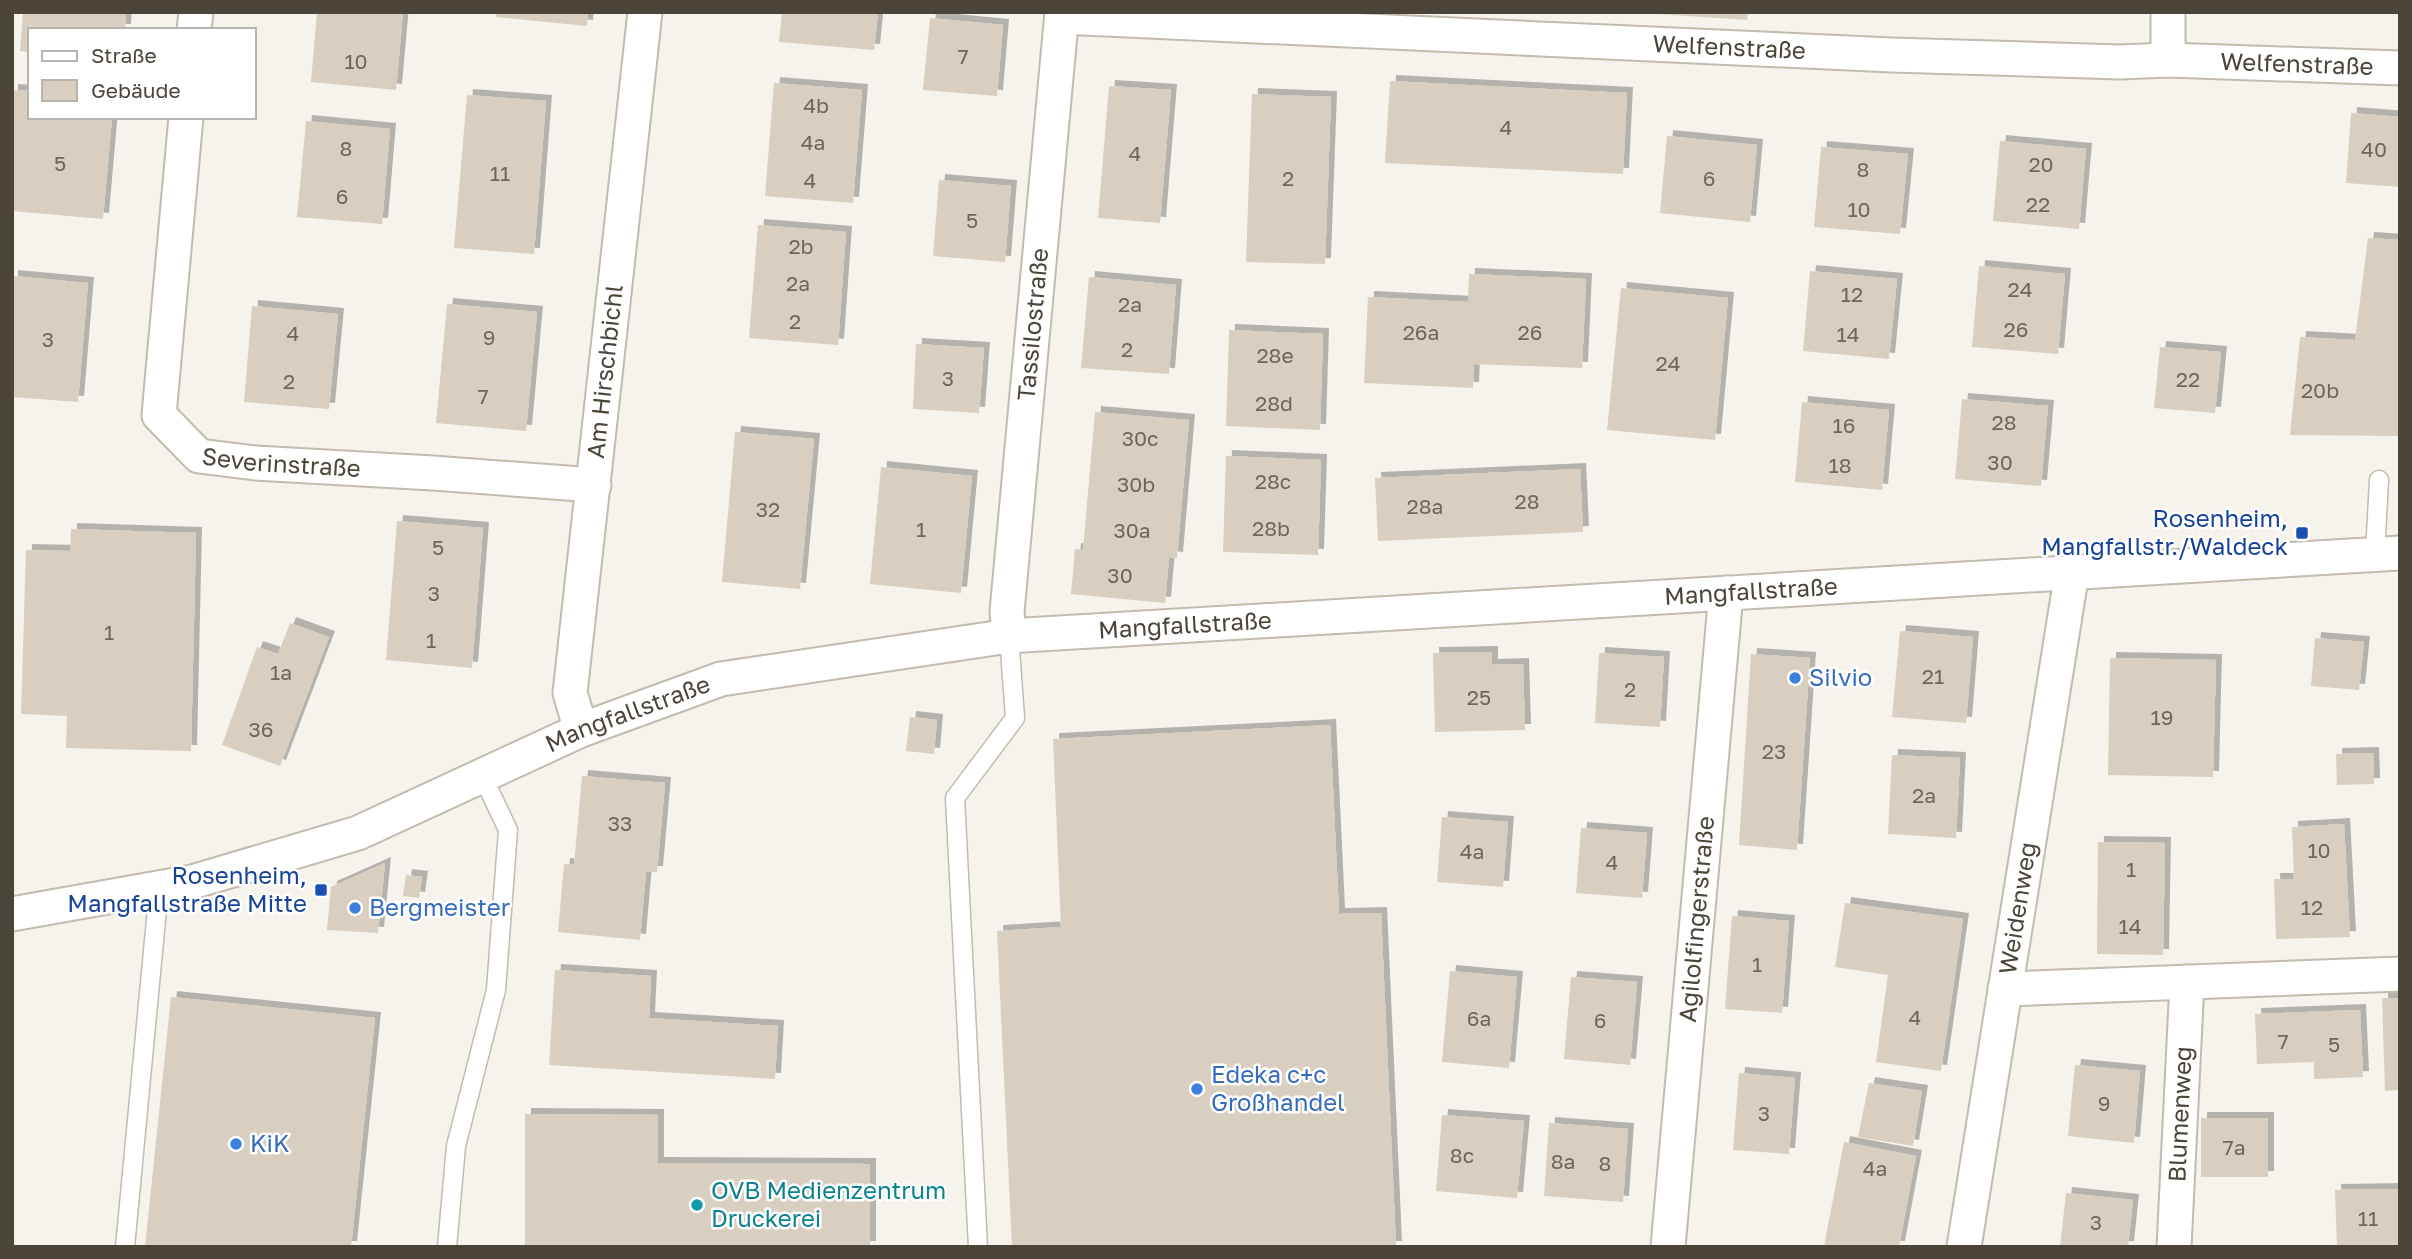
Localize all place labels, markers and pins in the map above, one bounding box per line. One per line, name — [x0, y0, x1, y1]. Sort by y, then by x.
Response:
place label: Rosenheim, Mangfallstr./Waldeck — [2041, 503, 2288, 560]
marker: Rosenheim, Mangfallstr./Waldeck — [2294, 525, 2310, 541]
place label: Silvio — [1809, 662, 1872, 691]
marker: Silvio — [1787, 670, 1803, 686]
place label: Rosenheim, Mangfallstraße Mitte — [67, 860, 307, 917]
marker: Rosenheim, Mangfallstraße Mitte — [313, 882, 329, 898]
place label: Bergmeister — [369, 892, 510, 921]
marker: Bergmeister — [347, 900, 363, 916]
place label: Edeka c+c Großhandel — [1211, 1059, 1345, 1116]
marker: Edeka c+c Großhandel — [1189, 1081, 1205, 1097]
place label: KiK — [250, 1128, 290, 1157]
marker: KiK — [228, 1136, 244, 1152]
place label: OVB Medienzentrum Druckerei — [711, 1175, 946, 1232]
marker: OVB Medienzentrum Druckerei — [689, 1197, 705, 1213]

